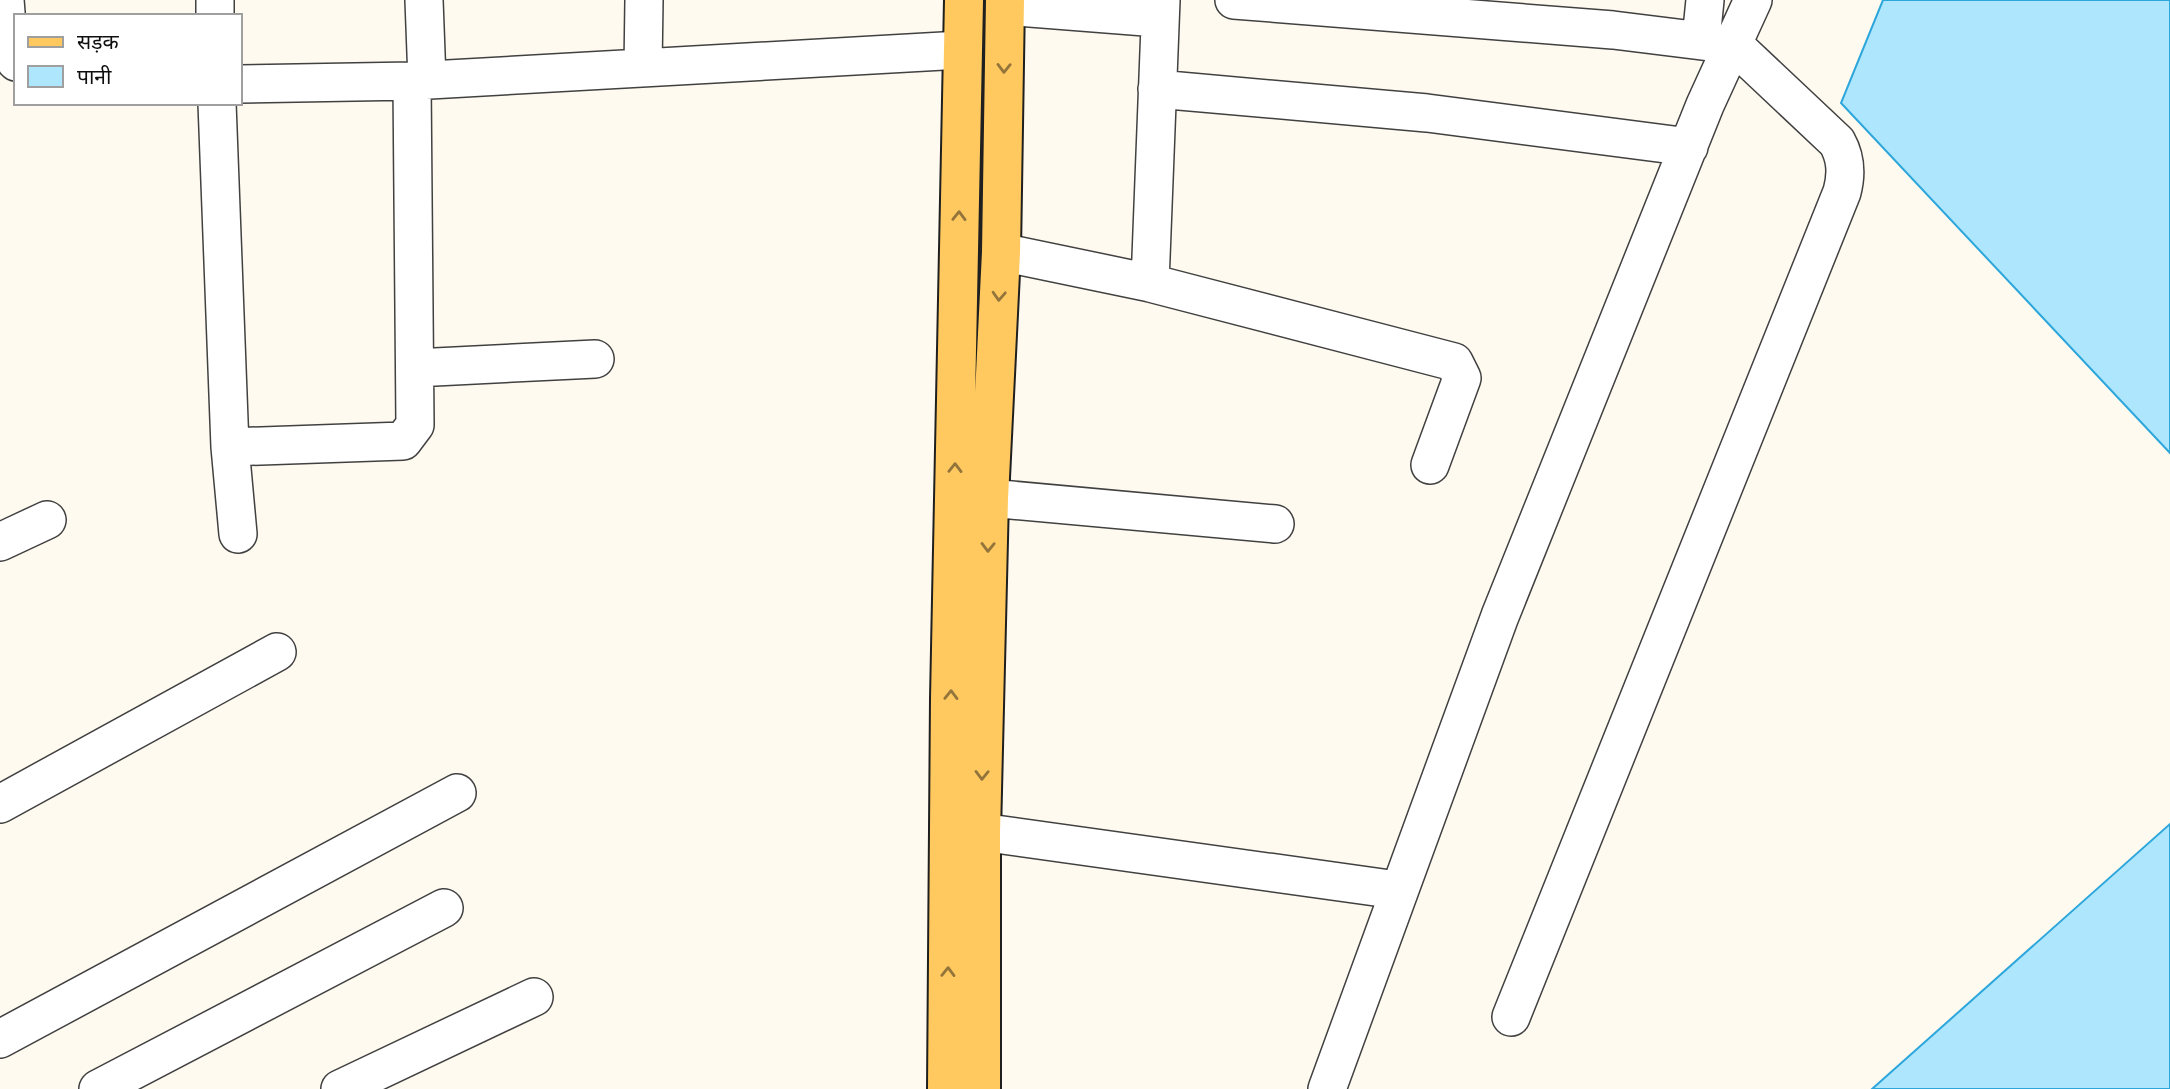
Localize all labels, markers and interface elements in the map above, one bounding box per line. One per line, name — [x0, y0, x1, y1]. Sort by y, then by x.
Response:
legend — [14, 14, 242, 105]
text: सड़क — [77, 29, 119, 55]
one-way arrow — [996, 63, 1012, 74]
text: पानी — [77, 64, 112, 90]
one-way arrow — [952, 210, 967, 221]
one-way arrow — [992, 290, 1007, 301]
one-way arrow — [947, 462, 963, 473]
one-way arrow — [980, 542, 995, 553]
one-way arrow — [943, 690, 958, 701]
one-way arrow — [975, 770, 990, 781]
one-way arrow — [940, 966, 956, 977]

